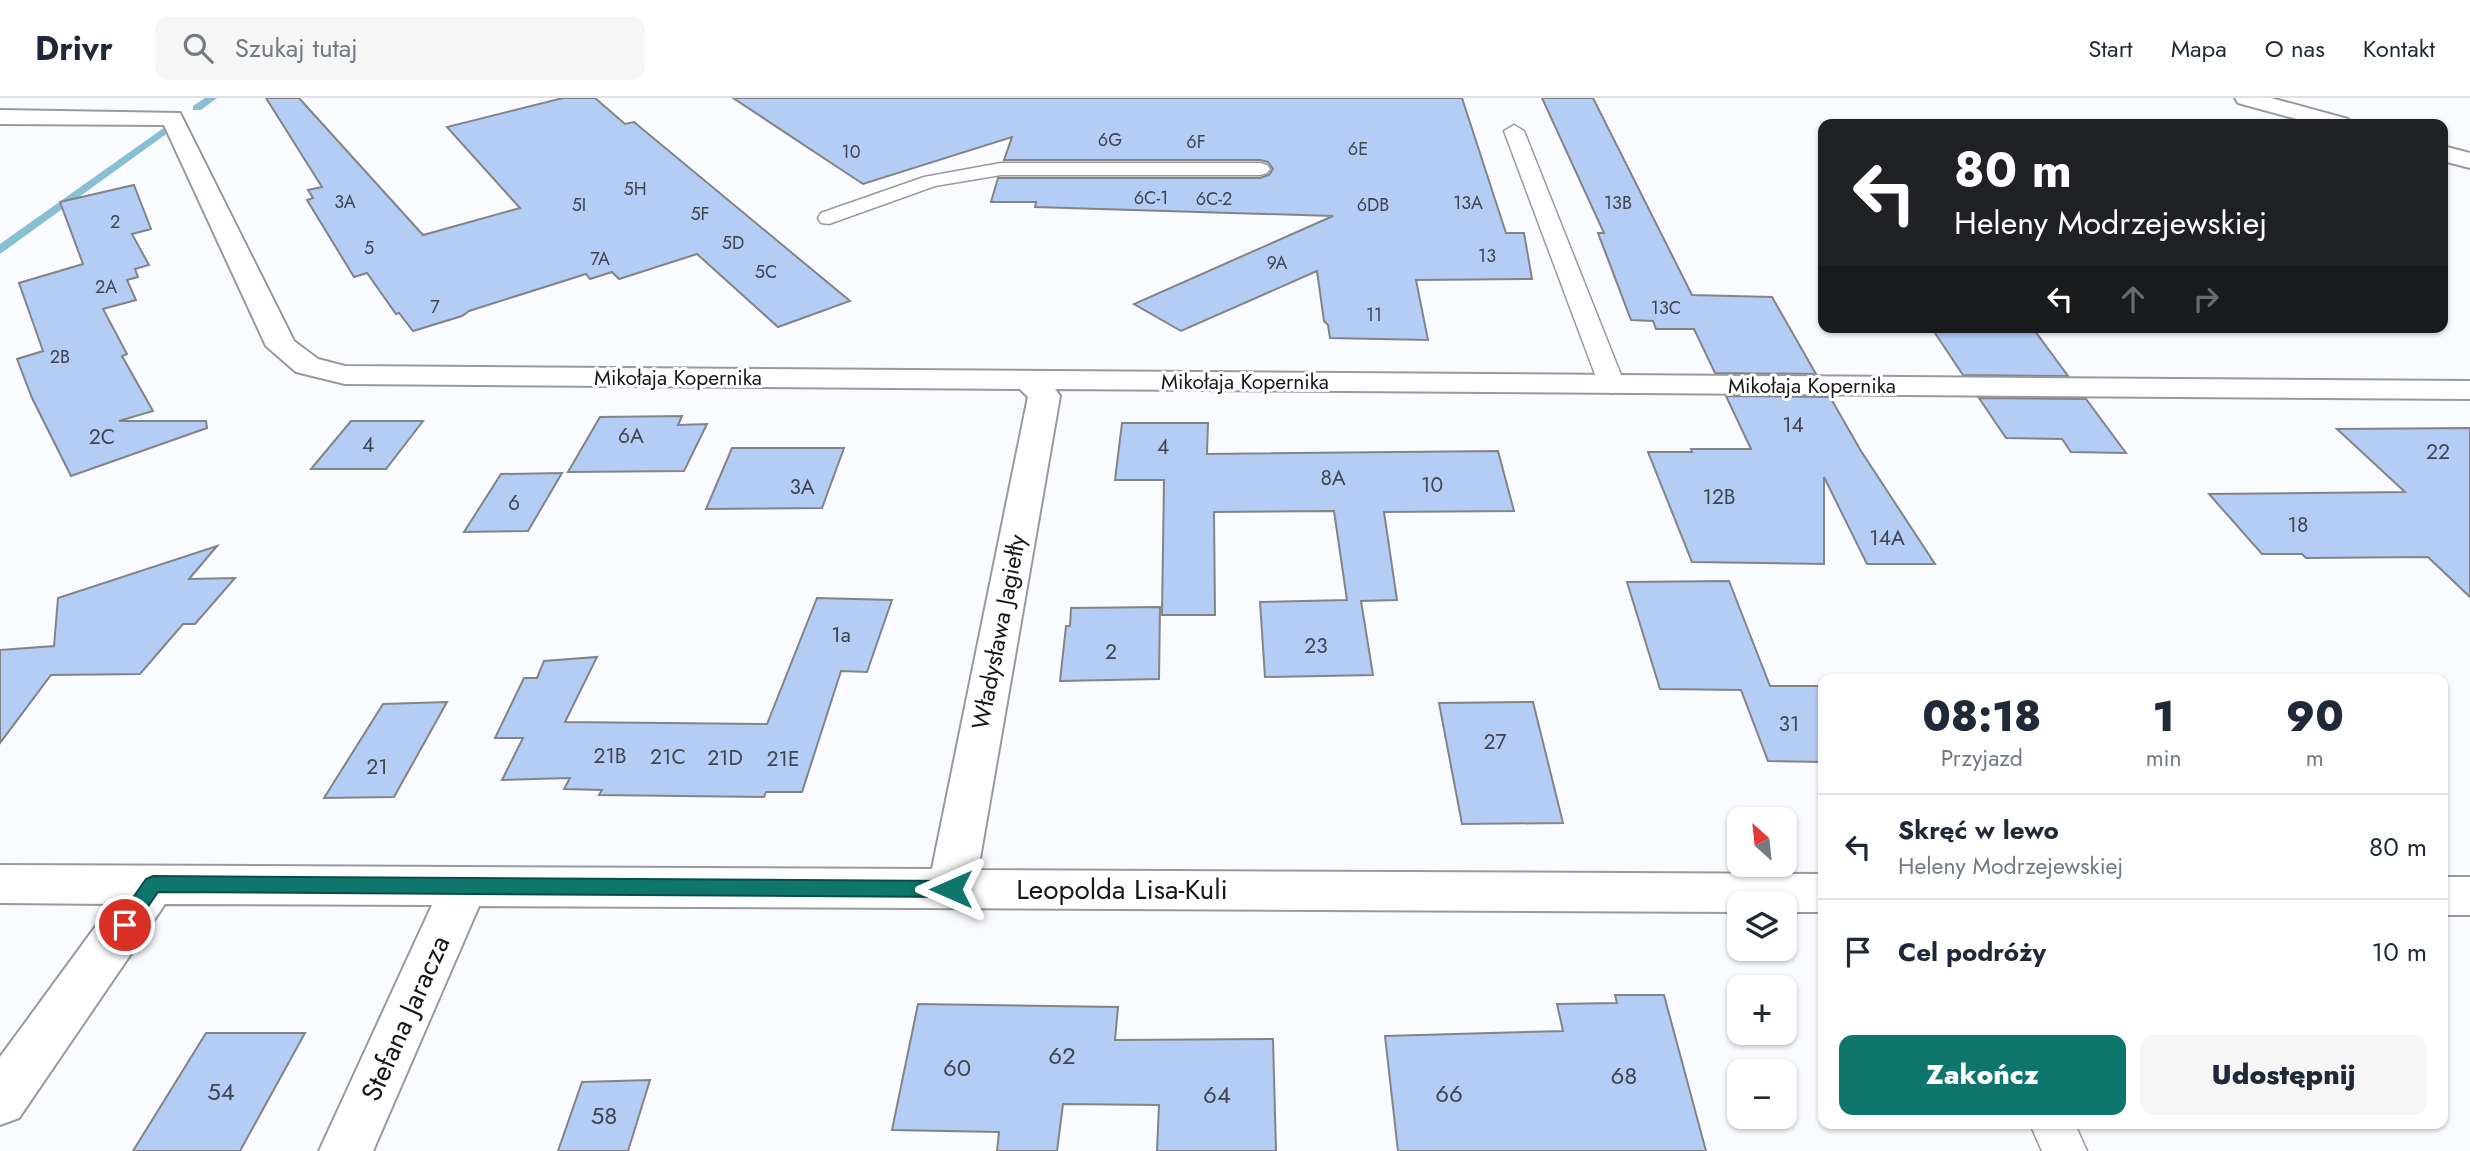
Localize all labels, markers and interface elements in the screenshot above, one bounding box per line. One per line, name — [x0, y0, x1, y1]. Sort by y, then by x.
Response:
search box — [155, 17, 645, 80]
text: Drivr — [35, 25, 113, 72]
icon: search — [179, 29, 217, 67]
text: Szukaj tutaj — [235, 29, 358, 67]
text: Start — [2088, 31, 2133, 66]
text: Mapa — [2171, 31, 2227, 66]
text: O nas — [2265, 31, 2325, 66]
text: Kontakt — [2363, 31, 2435, 66]
house number: 6G — [1098, 127, 1122, 153]
house number: 6F — [1186, 129, 1206, 155]
text: 80 m — [1954, 135, 2072, 205]
house number: 6E — [1348, 136, 1368, 162]
house number: 10 — [842, 139, 861, 165]
icon: left — [1839, 147, 1930, 238]
house number: 5H — [623, 176, 647, 202]
house number: 6C-1 — [1134, 185, 1168, 211]
house number: 6C-2 — [1196, 186, 1232, 212]
house number: 3A — [334, 189, 356, 215]
house number: 13A — [1453, 190, 1483, 216]
house number: 13B — [1604, 190, 1632, 216]
house number: 5I — [572, 192, 586, 218]
house number: 6DB — [1357, 192, 1389, 218]
text: Heleny Modrzejewskiej — [1954, 200, 2267, 246]
house number: 5F — [690, 201, 710, 227]
house number: 2 — [110, 209, 120, 235]
house number: 5D — [722, 230, 744, 256]
house number: 5 — [364, 235, 374, 261]
house number: 13 — [1478, 243, 1496, 269]
house number: 7A — [590, 246, 610, 272]
house number: 9A — [1267, 250, 1288, 276]
house number: 5C — [755, 259, 777, 285]
house number: 2A — [95, 274, 117, 300]
icon: left — [2041, 280, 2079, 318]
icon: ahead — [2114, 280, 2152, 318]
icon: right — [2187, 280, 2225, 318]
house number: 7 — [430, 294, 440, 320]
house number: 13C — [1651, 295, 1681, 321]
house number: 11 — [1366, 302, 1382, 328]
house number: 2B — [50, 344, 70, 370]
street label: Mikołaja Kopernika — [594, 363, 762, 393]
street label: Mikołaja Kopernika — [1161, 367, 1329, 397]
street label: Mikołaja Kopernika — [1728, 371, 1896, 401]
house number: 14 — [1782, 410, 1804, 440]
house number: 6A — [618, 421, 644, 451]
house number: 2C — [89, 422, 115, 452]
house number: 4 — [362, 430, 374, 460]
house number: 4 — [1157, 432, 1169, 462]
house number: 22 — [2426, 437, 2450, 467]
house number: 8A — [1320, 463, 1346, 493]
house number: 10 — [1421, 470, 1443, 500]
house number: 3A — [789, 472, 815, 502]
house number: 12B — [1702, 482, 1736, 512]
house number: 6 — [508, 488, 520, 518]
house number: 18 — [2288, 510, 2308, 540]
house number: 14A — [1869, 523, 1905, 553]
street label: Władysława Jagiełły — [962, 531, 1035, 732]
house number: 1a — [831, 620, 851, 650]
house number: 23 — [1304, 631, 1328, 661]
house number: 2 — [1105, 637, 1117, 667]
text: 08:18 — [1922, 686, 2041, 747]
text: 1 — [2153, 686, 2175, 747]
text: 90 — [2286, 686, 2344, 747]
house number: 31 — [1779, 709, 1799, 739]
house number: 27 — [1484, 727, 1506, 757]
house number: 21B — [593, 741, 627, 771]
text: Przyjazd — [1941, 741, 2023, 775]
text: min — [2146, 741, 2182, 775]
text: m — [2306, 741, 2324, 775]
house number: 21C — [650, 742, 686, 772]
house number: 21D — [707, 743, 743, 773]
house number: 21E — [767, 744, 799, 774]
house number: 21 — [366, 752, 388, 782]
north arrow — [1727, 807, 1797, 877]
map controls — [1727, 807, 1797, 1129]
text: Skręć w lewo — [1898, 811, 2059, 849]
icon: left — [1839, 828, 1877, 866]
text: 80 m — [2369, 828, 2427, 866]
text: Heleny Modrzejewskiej — [1898, 849, 2123, 883]
position arrow — [914, 852, 988, 926]
street label: Leopolda Lisa-Kuli — [1016, 869, 1228, 910]
button: layers — [1727, 891, 1797, 961]
pin — [95, 895, 155, 955]
icon: arrive — [106, 906, 144, 944]
street label: Stefana Jaracza — [351, 929, 460, 1108]
icon: arrive — [1839, 933, 1877, 971]
text: Cel podróży — [1898, 933, 2046, 971]
text: 10 m — [2372, 933, 2427, 971]
button: + — [1727, 975, 1797, 1045]
button: Zakończ — [1839, 1035, 2126, 1115]
button: Udostępnij — [2140, 1035, 2427, 1115]
house number: 62 — [1048, 1038, 1076, 1073]
house number: 60 — [943, 1050, 971, 1085]
house number: 68 — [1611, 1058, 1637, 1093]
button: − — [1727, 1059, 1797, 1129]
house number: 54 — [207, 1074, 235, 1109]
house number: 66 — [1435, 1076, 1463, 1111]
house number: 64 — [1203, 1077, 1231, 1112]
house number: 58 — [591, 1098, 617, 1133]

